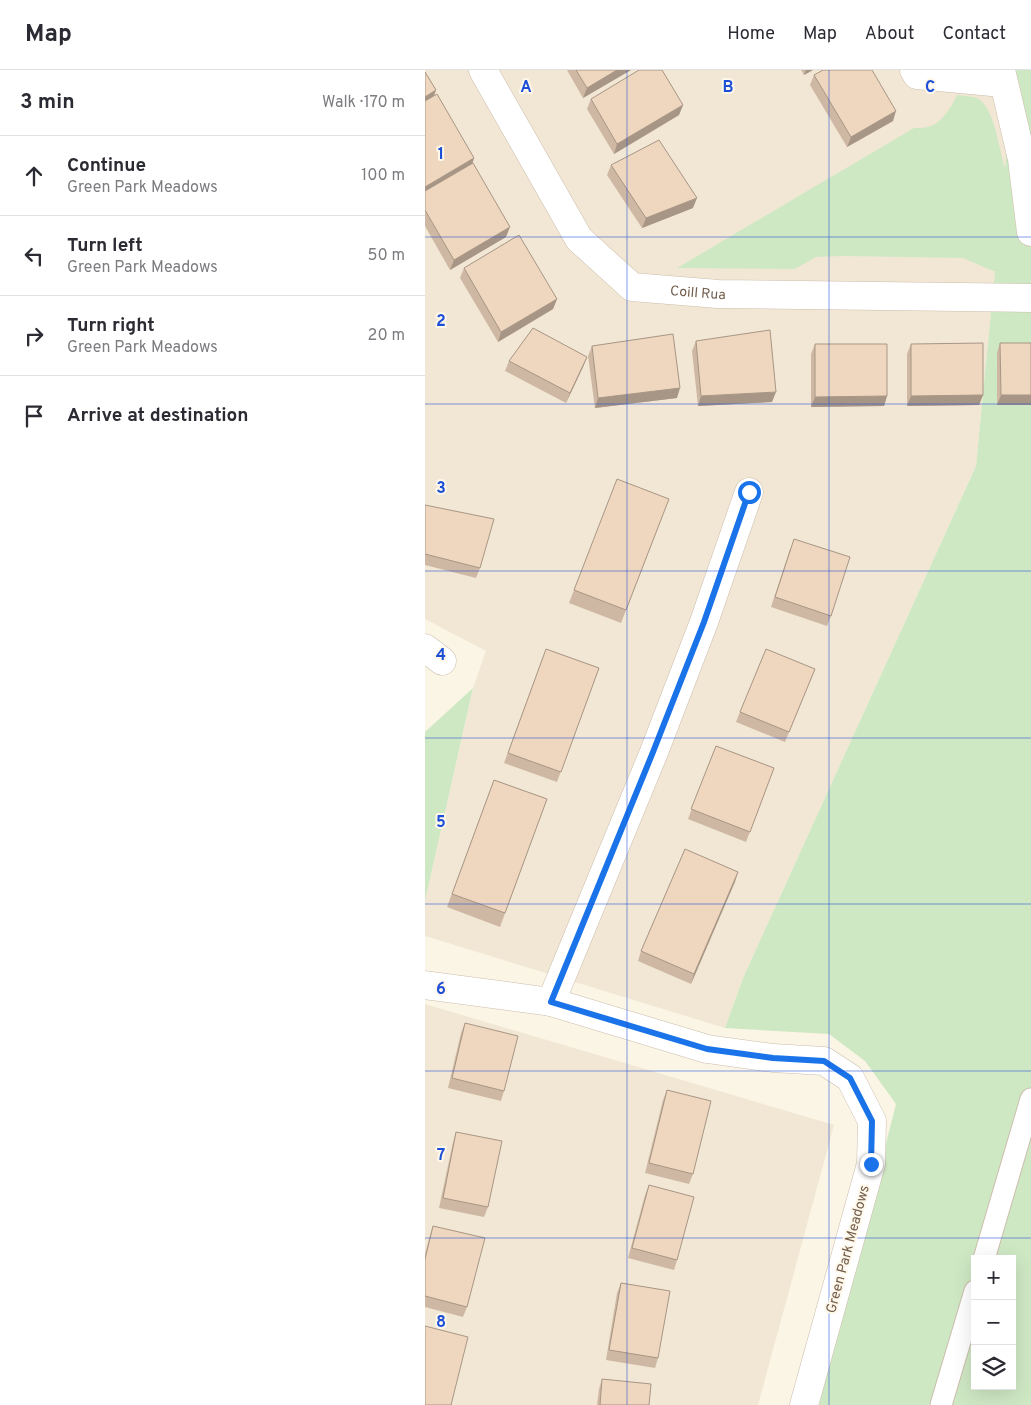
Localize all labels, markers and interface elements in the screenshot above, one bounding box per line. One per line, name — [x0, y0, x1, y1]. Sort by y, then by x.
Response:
text: Map — [25, 20, 72, 50]
text: Home — [727, 23, 775, 46]
text: Map — [803, 23, 837, 46]
text: About — [865, 23, 914, 46]
text: Contact — [942, 23, 1006, 46]
text: A — [520, 78, 532, 98]
text: B — [722, 78, 734, 98]
text: C — [925, 78, 935, 98]
text: 3 min — [20, 89, 75, 116]
text: Walk · 170 m — [322, 93, 405, 113]
text: 1 — [438, 145, 444, 165]
text: Continue — [67, 154, 146, 178]
icon: ahead — [20, 162, 48, 190]
text: 100 m — [361, 166, 405, 186]
text: Green Park Meadows — [67, 178, 218, 198]
text: Turn left — [67, 234, 143, 258]
icon: left — [20, 242, 48, 270]
text: 50 m — [368, 246, 405, 266]
text: Green Park Meadows — [67, 258, 218, 278]
street label: Coill Rua — [669, 283, 726, 304]
text: 2 — [436, 312, 446, 332]
text: Turn right — [67, 314, 155, 338]
icon: right — [20, 322, 48, 350]
text: 20 m — [368, 326, 405, 346]
text: Green Park Meadows — [67, 338, 218, 358]
icon: arrive — [20, 402, 48, 430]
text: Arrive at destination — [67, 404, 248, 428]
text: 3 — [436, 479, 446, 499]
route start — [738, 481, 761, 504]
text: 4 — [436, 646, 446, 666]
text: 5 — [436, 813, 446, 833]
text: 6 — [436, 980, 446, 1000]
text: 7 — [437, 1146, 445, 1166]
route end — [860, 1153, 883, 1176]
street label: Green Park Meadows — [823, 1183, 874, 1315]
map controls — [971, 1255, 1016, 1390]
button: + — [971, 1255, 1016, 1300]
button: − — [971, 1300, 1016, 1345]
text: 8 — [436, 1313, 446, 1333]
button: layers — [971, 1345, 1016, 1390]

